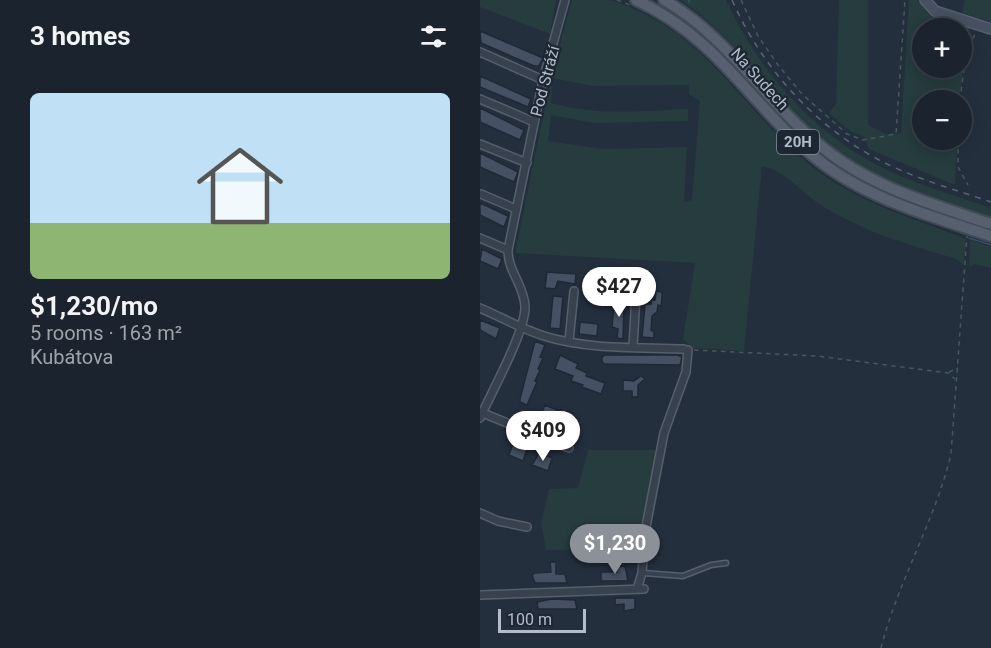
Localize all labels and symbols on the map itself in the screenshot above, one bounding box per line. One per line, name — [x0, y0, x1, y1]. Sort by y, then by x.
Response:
street label: Pod Stráží — [526, 43, 564, 119]
street label: Na Sudech — [727, 44, 793, 114]
road number: 20H — [777, 130, 819, 154]
pin: $427 — [583, 267, 655, 318]
pin: $409 — [507, 411, 579, 462]
pin: $1,230 — [566, 524, 664, 575]
scale bar — [498, 606, 586, 634]

